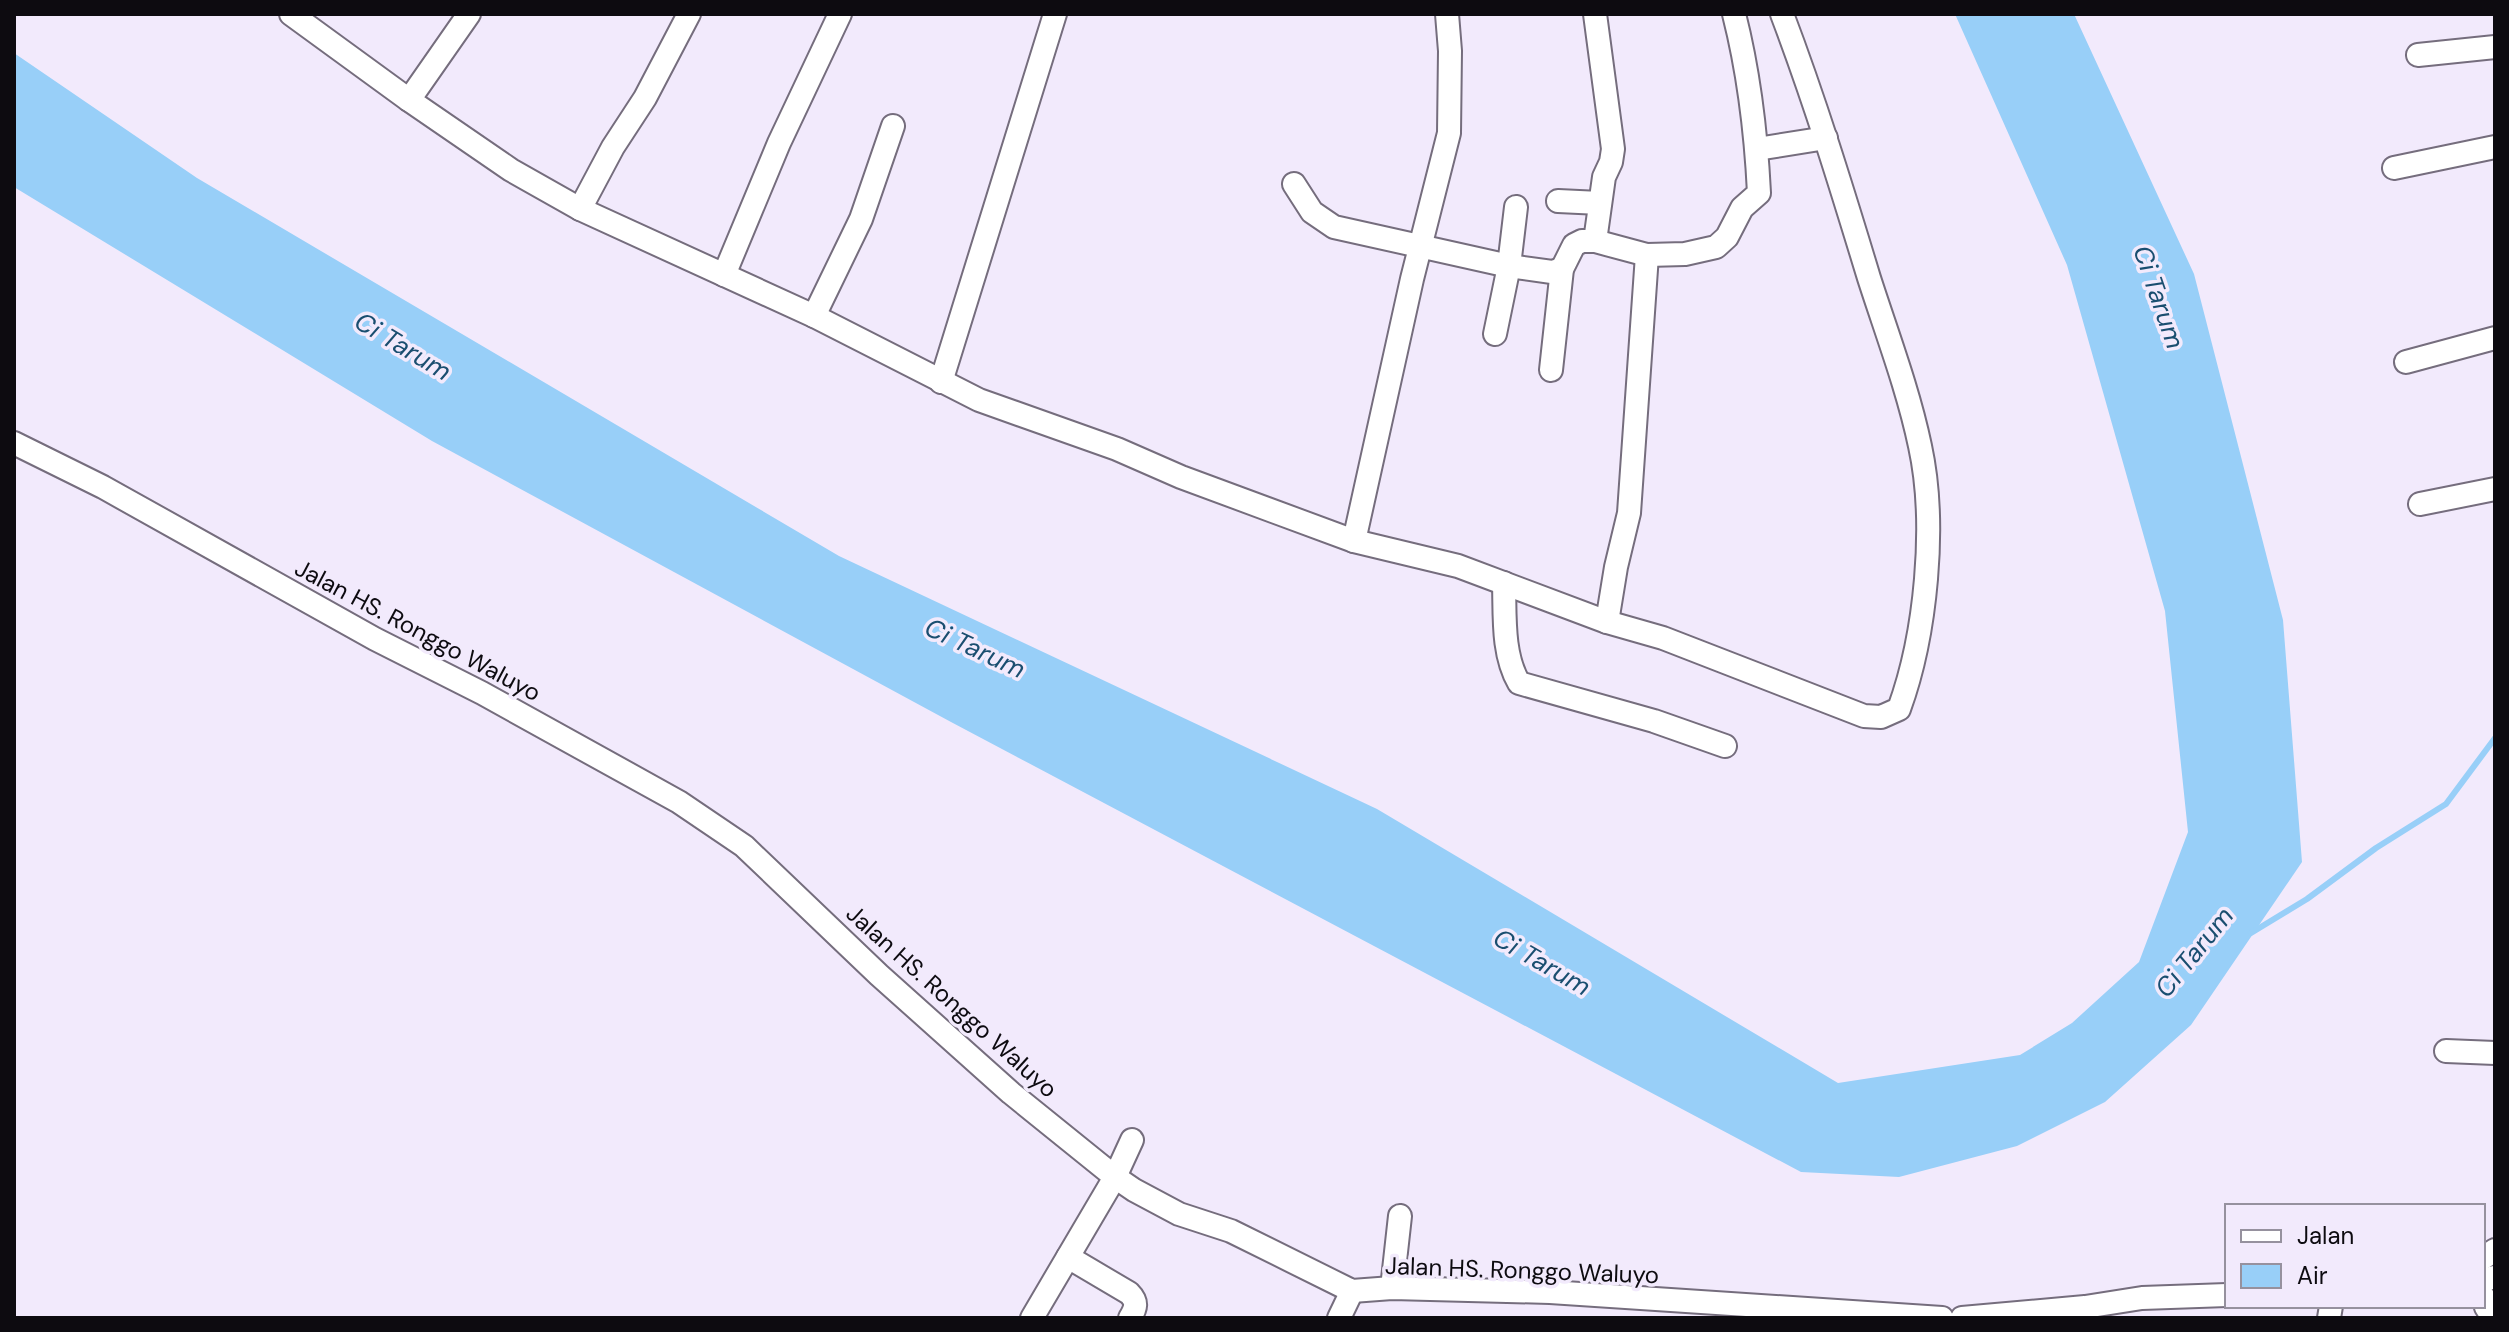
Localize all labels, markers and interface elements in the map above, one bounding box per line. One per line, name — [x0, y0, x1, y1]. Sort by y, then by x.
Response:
water label: Ci Tarum — [2126, 241, 2192, 353]
water label: Ci Tarum — [348, 304, 458, 388]
street label: Jalan HS. Ronggo Waluyo — [290, 552, 546, 708]
water label: Ci Tarum — [919, 610, 1031, 686]
street label: Jalan HS. Ronggo Waluyo — [840, 898, 1064, 1104]
water label: Ci Tarum — [2147, 900, 2241, 1004]
water label: Ci Tarum — [1487, 921, 1597, 1003]
legend — [2225, 1204, 2485, 1308]
text: Jalan — [2297, 1220, 2354, 1251]
street label: Jalan HS. Ronggo Waluyo — [1384, 1250, 1660, 1290]
text: Air — [2297, 1260, 2328, 1291]

